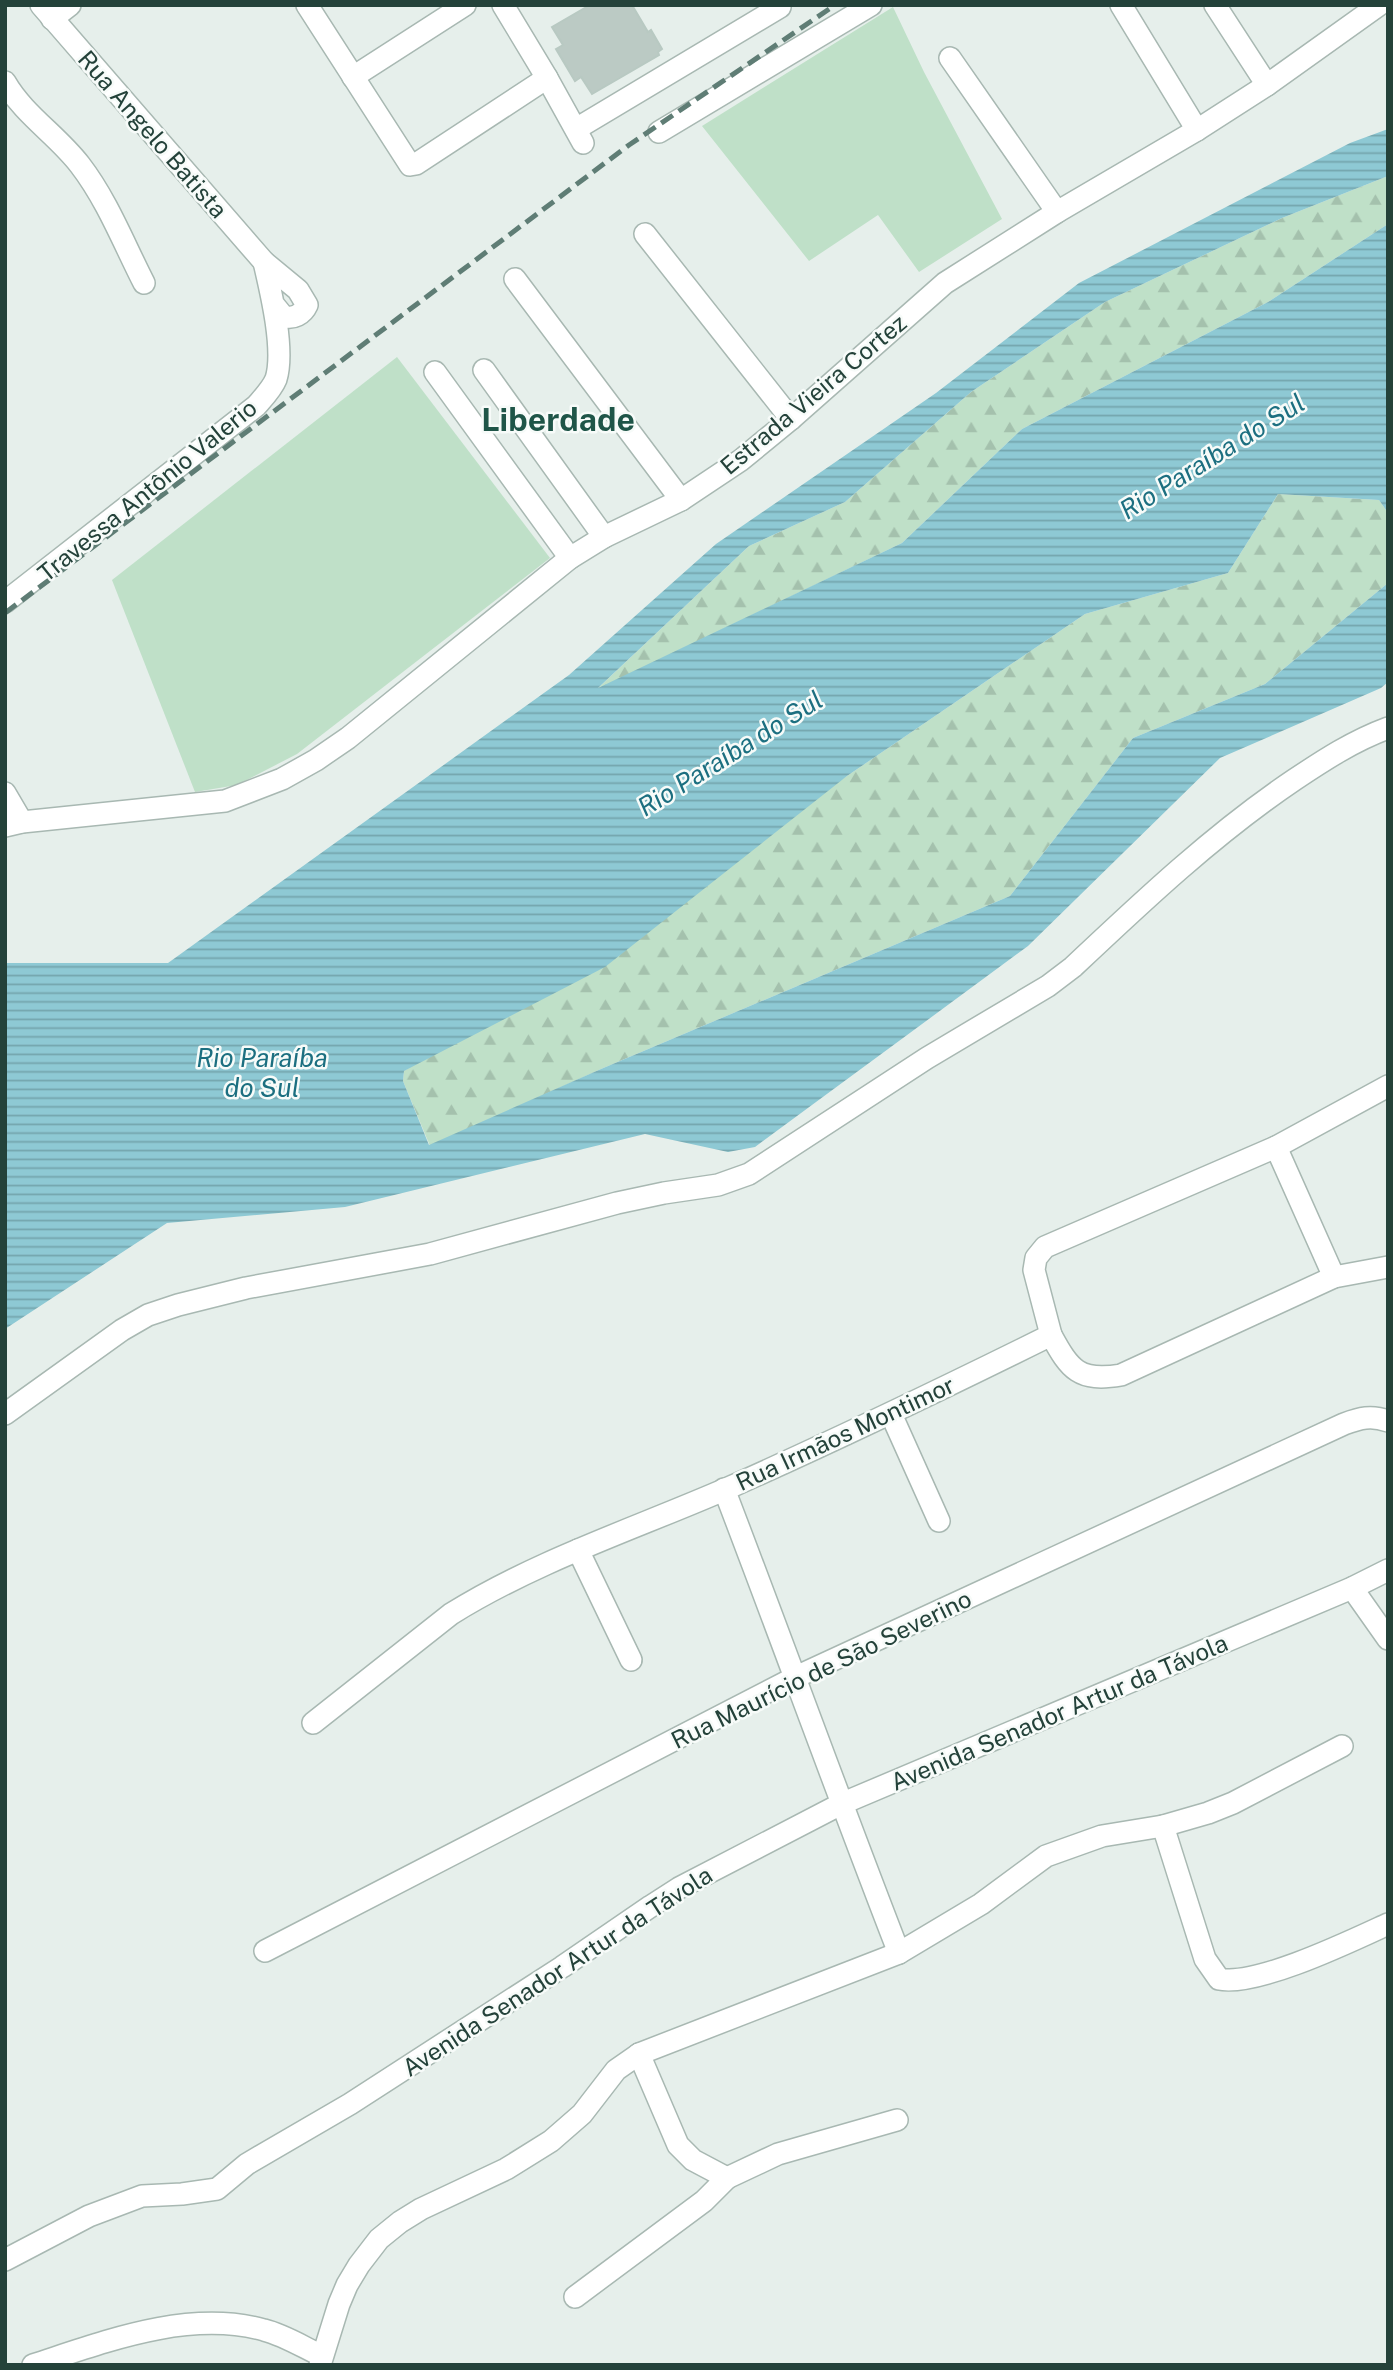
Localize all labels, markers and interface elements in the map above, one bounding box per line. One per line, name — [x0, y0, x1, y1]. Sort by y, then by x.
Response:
street label: Rua Angelo Batista — [73, 45, 233, 223]
street label: Estrada Vieira Cortez — [714, 308, 912, 480]
water label: Rio Paraíba do Sul — [1114, 387, 1310, 525]
street label: Travessa Antônio Valerio — [32, 393, 262, 587]
district label: Liberdade — [481, 401, 635, 438]
water label: Rio Paraíba do Sul — [632, 684, 828, 822]
water label: Rio Paraíba do Sul — [196, 1042, 328, 1103]
street label: Rua Irmãos Montimor — [731, 1370, 959, 1496]
street label: Rua Maurício de São Severino — [666, 1584, 976, 1754]
street label: Avenida Senador Artur da Távola — [886, 1628, 1232, 1796]
street label: Avenida Senador Artur da Távola — [397, 1860, 717, 2082]

